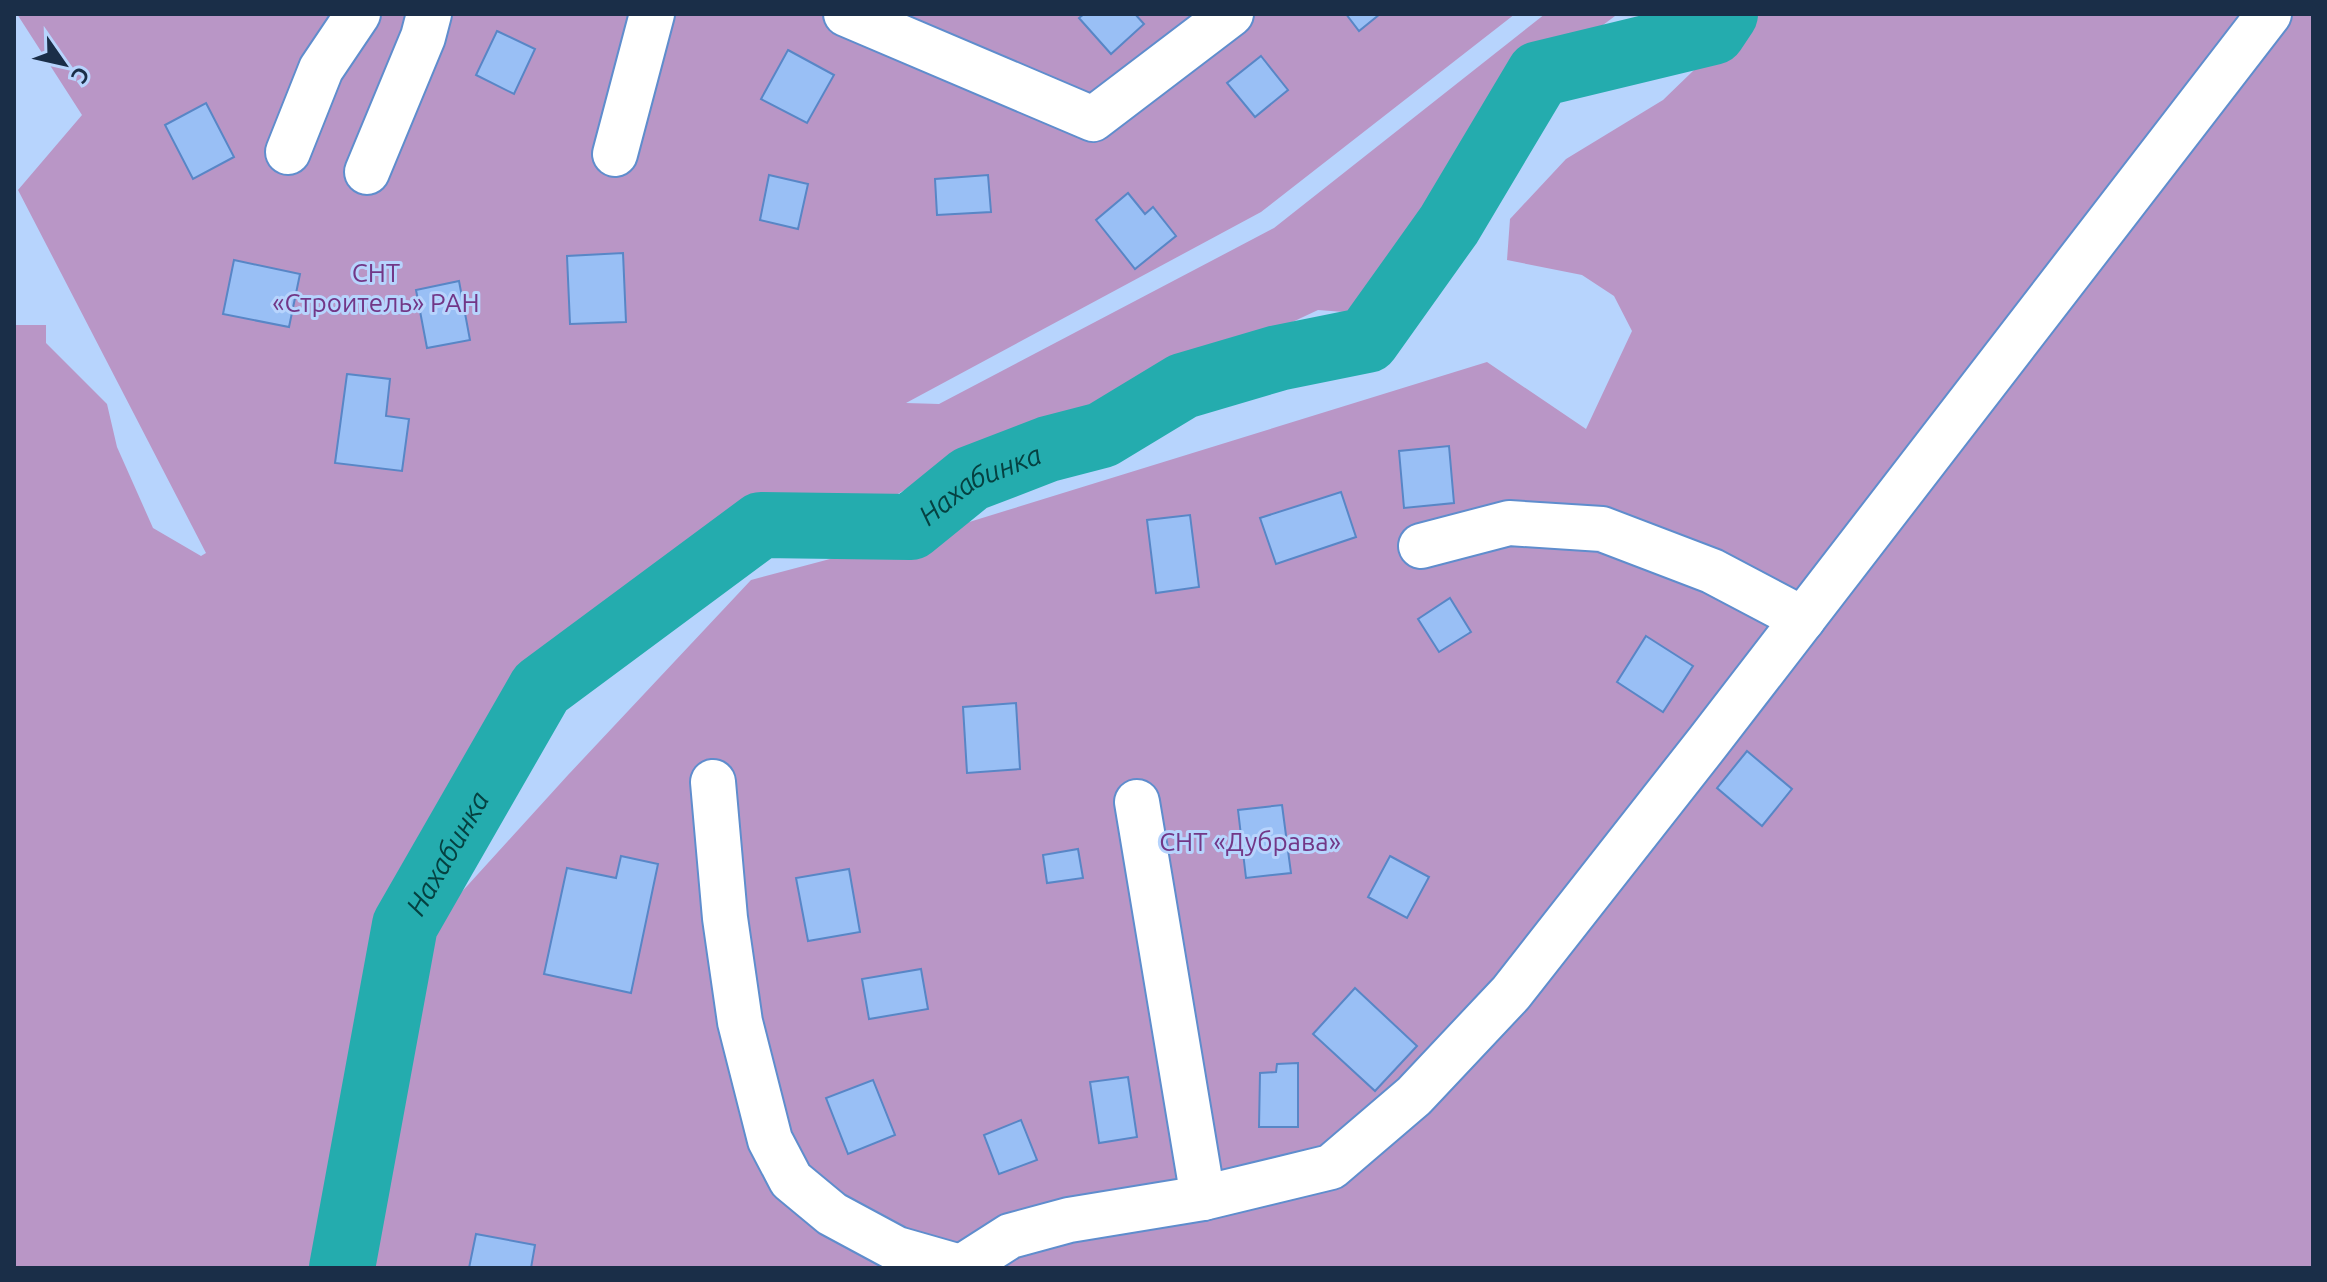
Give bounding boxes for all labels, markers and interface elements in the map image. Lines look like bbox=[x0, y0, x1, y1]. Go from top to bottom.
north arrow bbox=[24, 24, 104, 104]
text: С bbox=[67, 63, 95, 88]
park label: СНТ «Строитель» РАН bbox=[272, 258, 480, 317]
water label: Нахабинка bbox=[912, 438, 1045, 530]
water label: Нахабинка bbox=[399, 786, 494, 920]
park label: СНТ «Дубрава» bbox=[1159, 827, 1341, 856]

